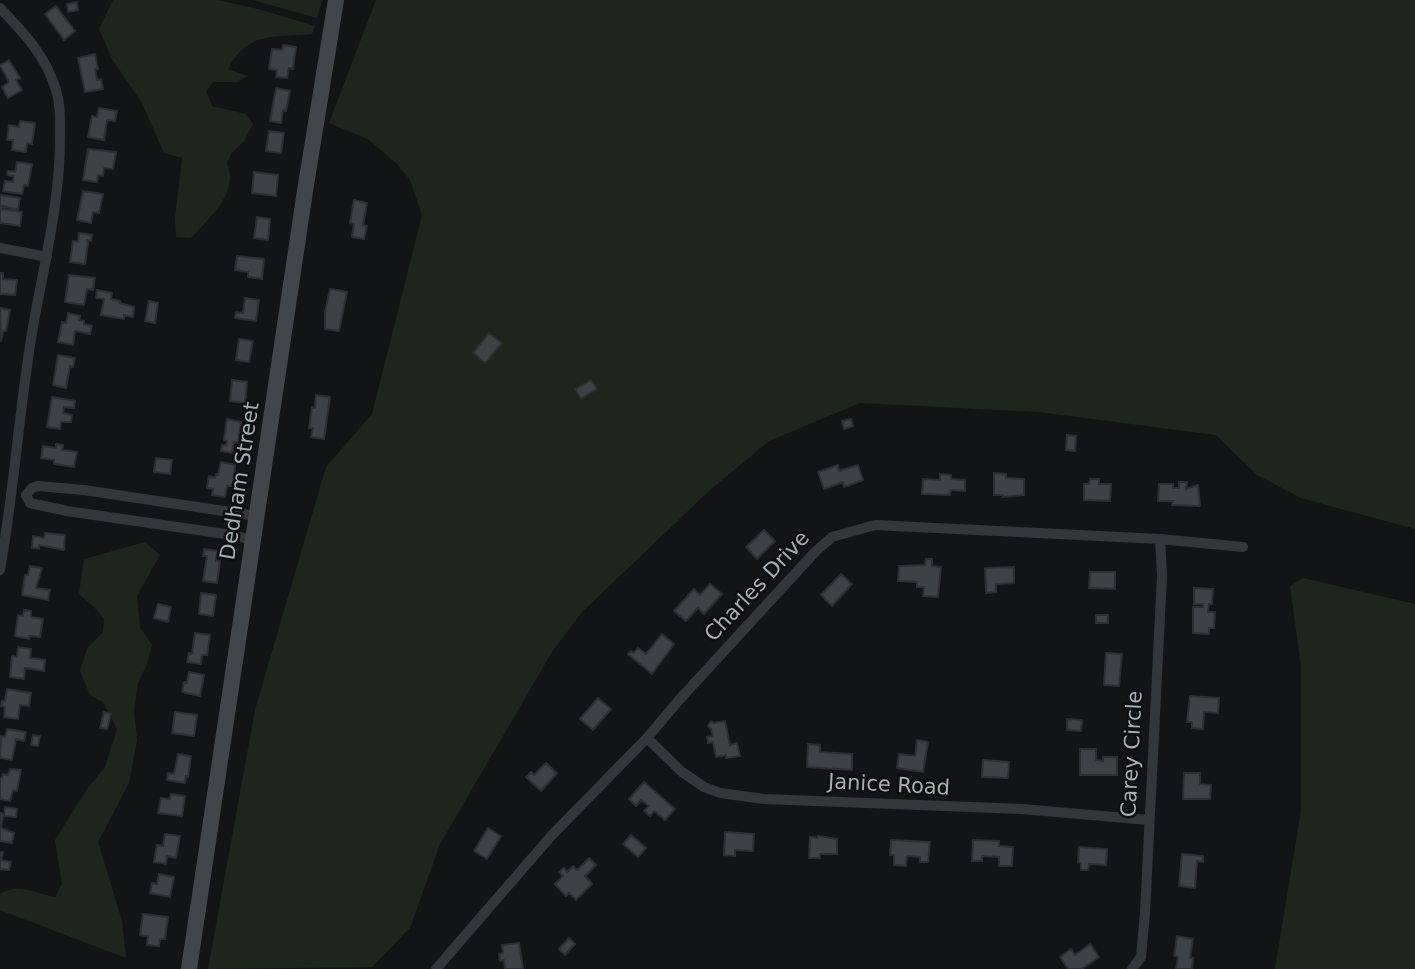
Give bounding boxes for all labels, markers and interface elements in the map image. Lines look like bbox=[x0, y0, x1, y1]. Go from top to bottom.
street label: Dedham Street bbox=[216, 400, 266, 562]
street label: Charles Drive bbox=[700, 527, 816, 647]
street label: Carey Circle bbox=[1117, 690, 1149, 818]
street label: Janice Road bbox=[827, 770, 951, 802]

